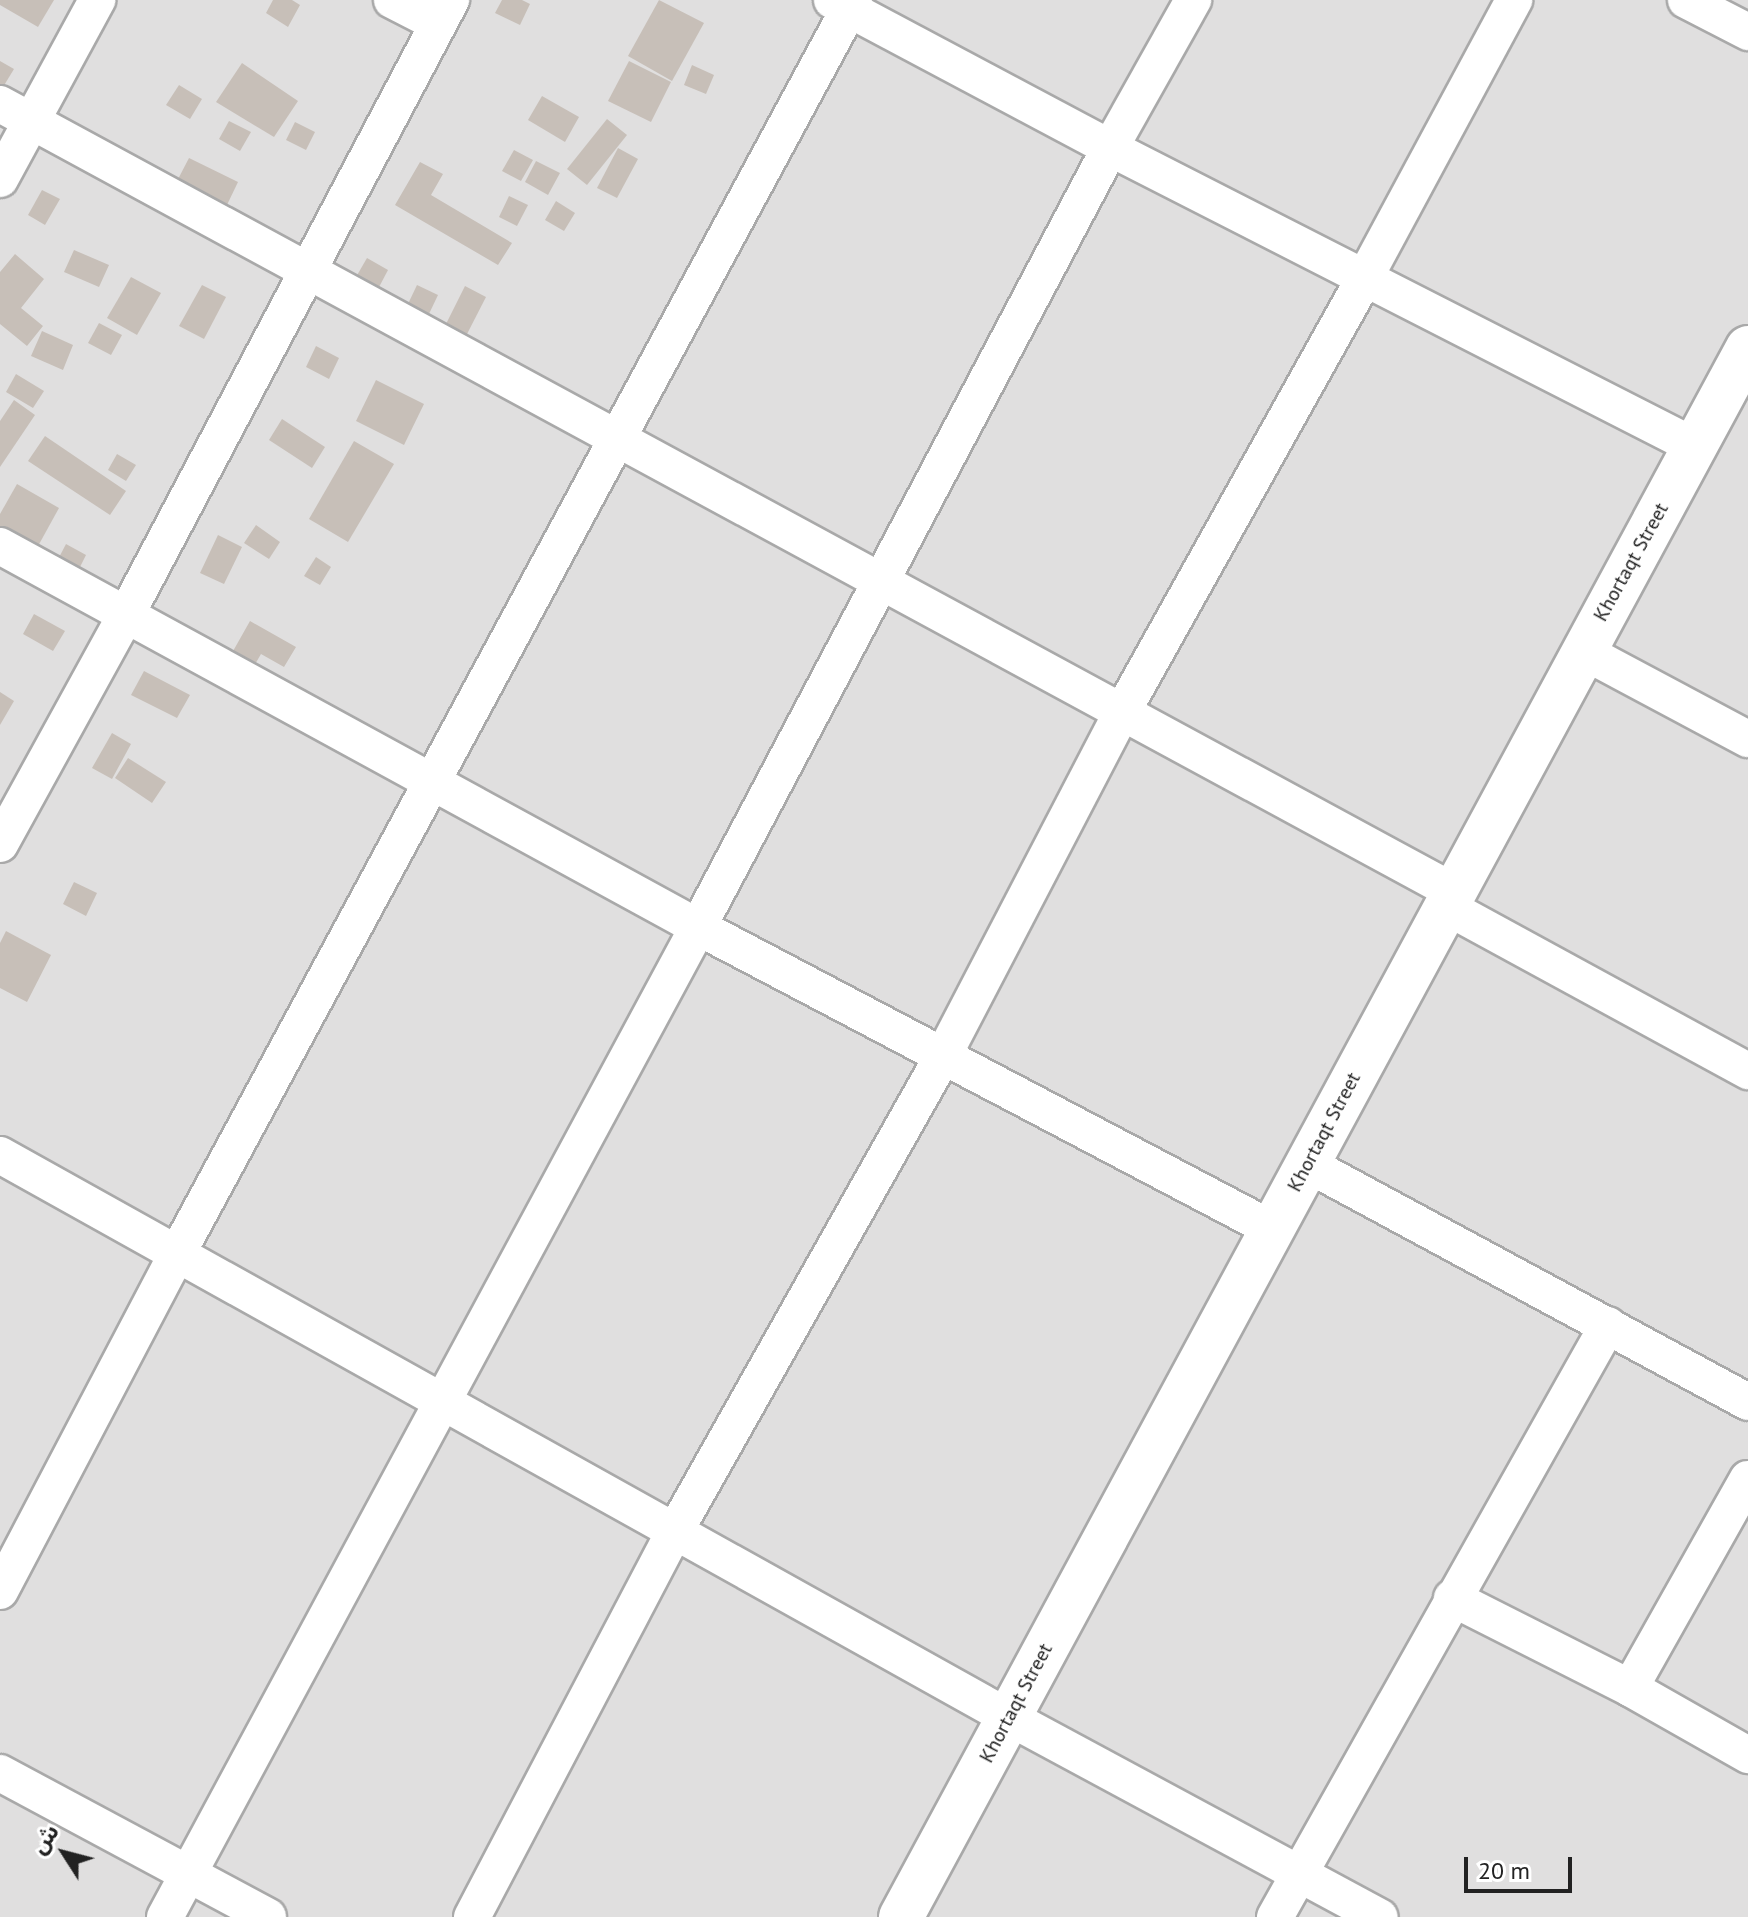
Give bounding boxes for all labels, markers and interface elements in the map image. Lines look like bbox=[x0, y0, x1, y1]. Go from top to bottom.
street label: Khortaqt Street bbox=[1589, 499, 1673, 625]
street label: Khortaqt Street bbox=[1282, 1068, 1366, 1196]
street label: Khortaqt Street bbox=[974, 1639, 1058, 1767]
north arrow bbox=[24, 1813, 104, 1893]
text: ش bbox=[24, 1818, 65, 1859]
scale bar bbox=[1468, 1841, 1576, 1891]
text: 20 m bbox=[1478, 1855, 1530, 1886]

